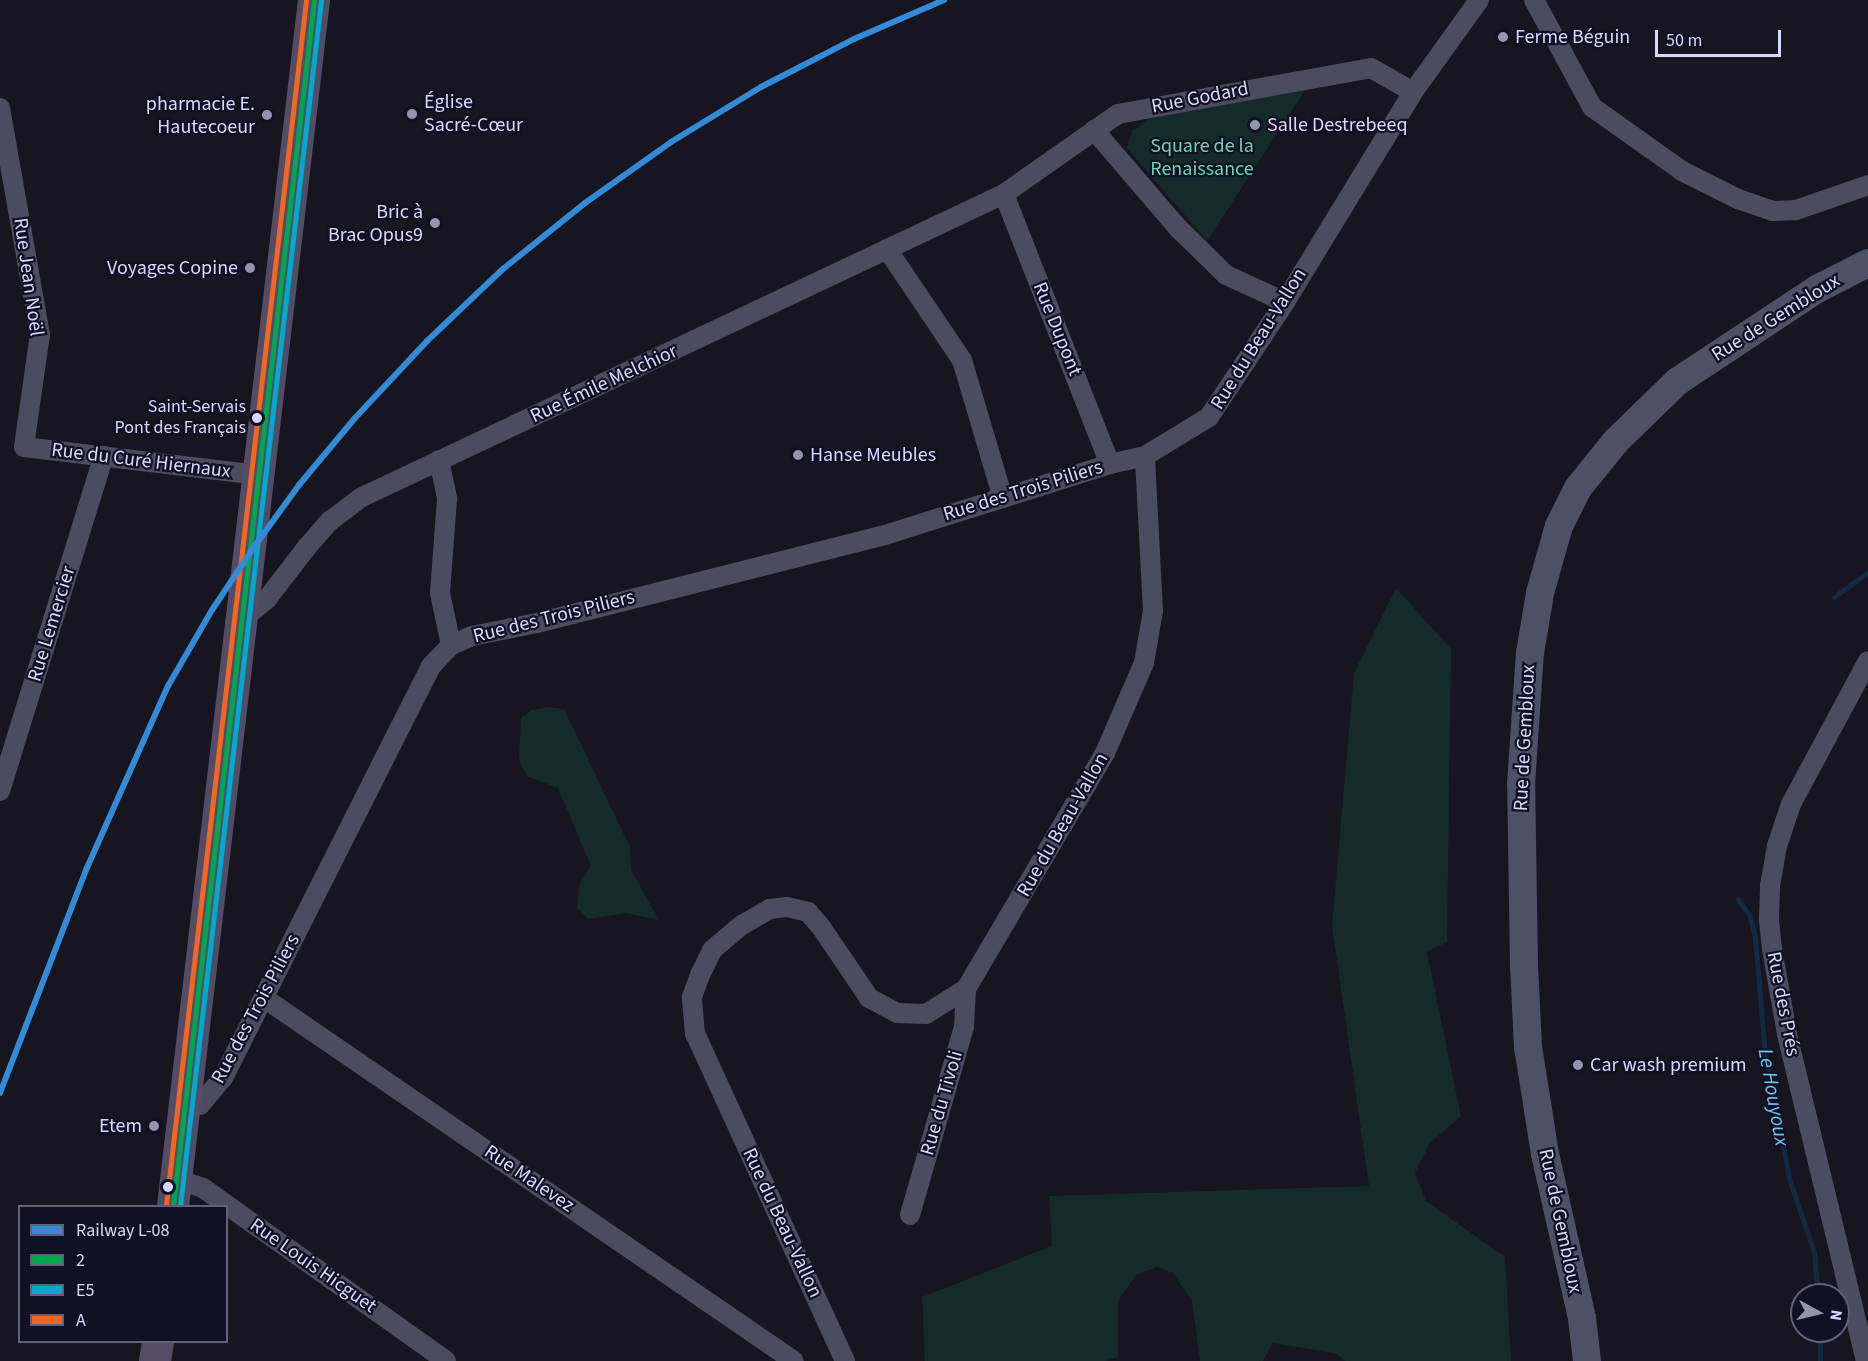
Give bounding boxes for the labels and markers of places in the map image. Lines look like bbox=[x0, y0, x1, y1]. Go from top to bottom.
place label: Ferme Béguin bbox=[1515, 25, 1630, 49]
marker: Ferme Béguin bbox=[1496, 30, 1510, 44]
place label: Église Sacré-Cœur bbox=[424, 90, 523, 137]
place label: pharmacie E. Hautecoeur bbox=[146, 92, 255, 139]
marker: Église Sacré-Cœur bbox=[405, 107, 419, 121]
marker: pharmacie E. Hautecoeur bbox=[260, 108, 274, 122]
place label: Salle Destrebeeq bbox=[1267, 113, 1407, 137]
marker: Salle Destrebeeq bbox=[1248, 118, 1262, 132]
place label: Bric à Brac Opus9 bbox=[328, 200, 423, 247]
marker: Bric à Brac Opus9 bbox=[428, 216, 442, 230]
place label: Voyages Copine bbox=[107, 256, 238, 280]
marker: Voyages Copine bbox=[243, 261, 257, 275]
place label: Saint-Servais Pont des Français bbox=[115, 397, 246, 440]
marker: Saint-Servais Pont des Français bbox=[251, 412, 263, 424]
place label: Hanse Meubles bbox=[810, 443, 936, 467]
marker: Hanse Meubles bbox=[791, 448, 805, 462]
place label: Car wash premium bbox=[1590, 1053, 1747, 1077]
marker: Car wash premium bbox=[1571, 1058, 1585, 1072]
place label: Etem bbox=[99, 1114, 142, 1138]
marker: Etem bbox=[147, 1119, 161, 1133]
unlabelled marker bbox=[162, 1181, 174, 1193]

